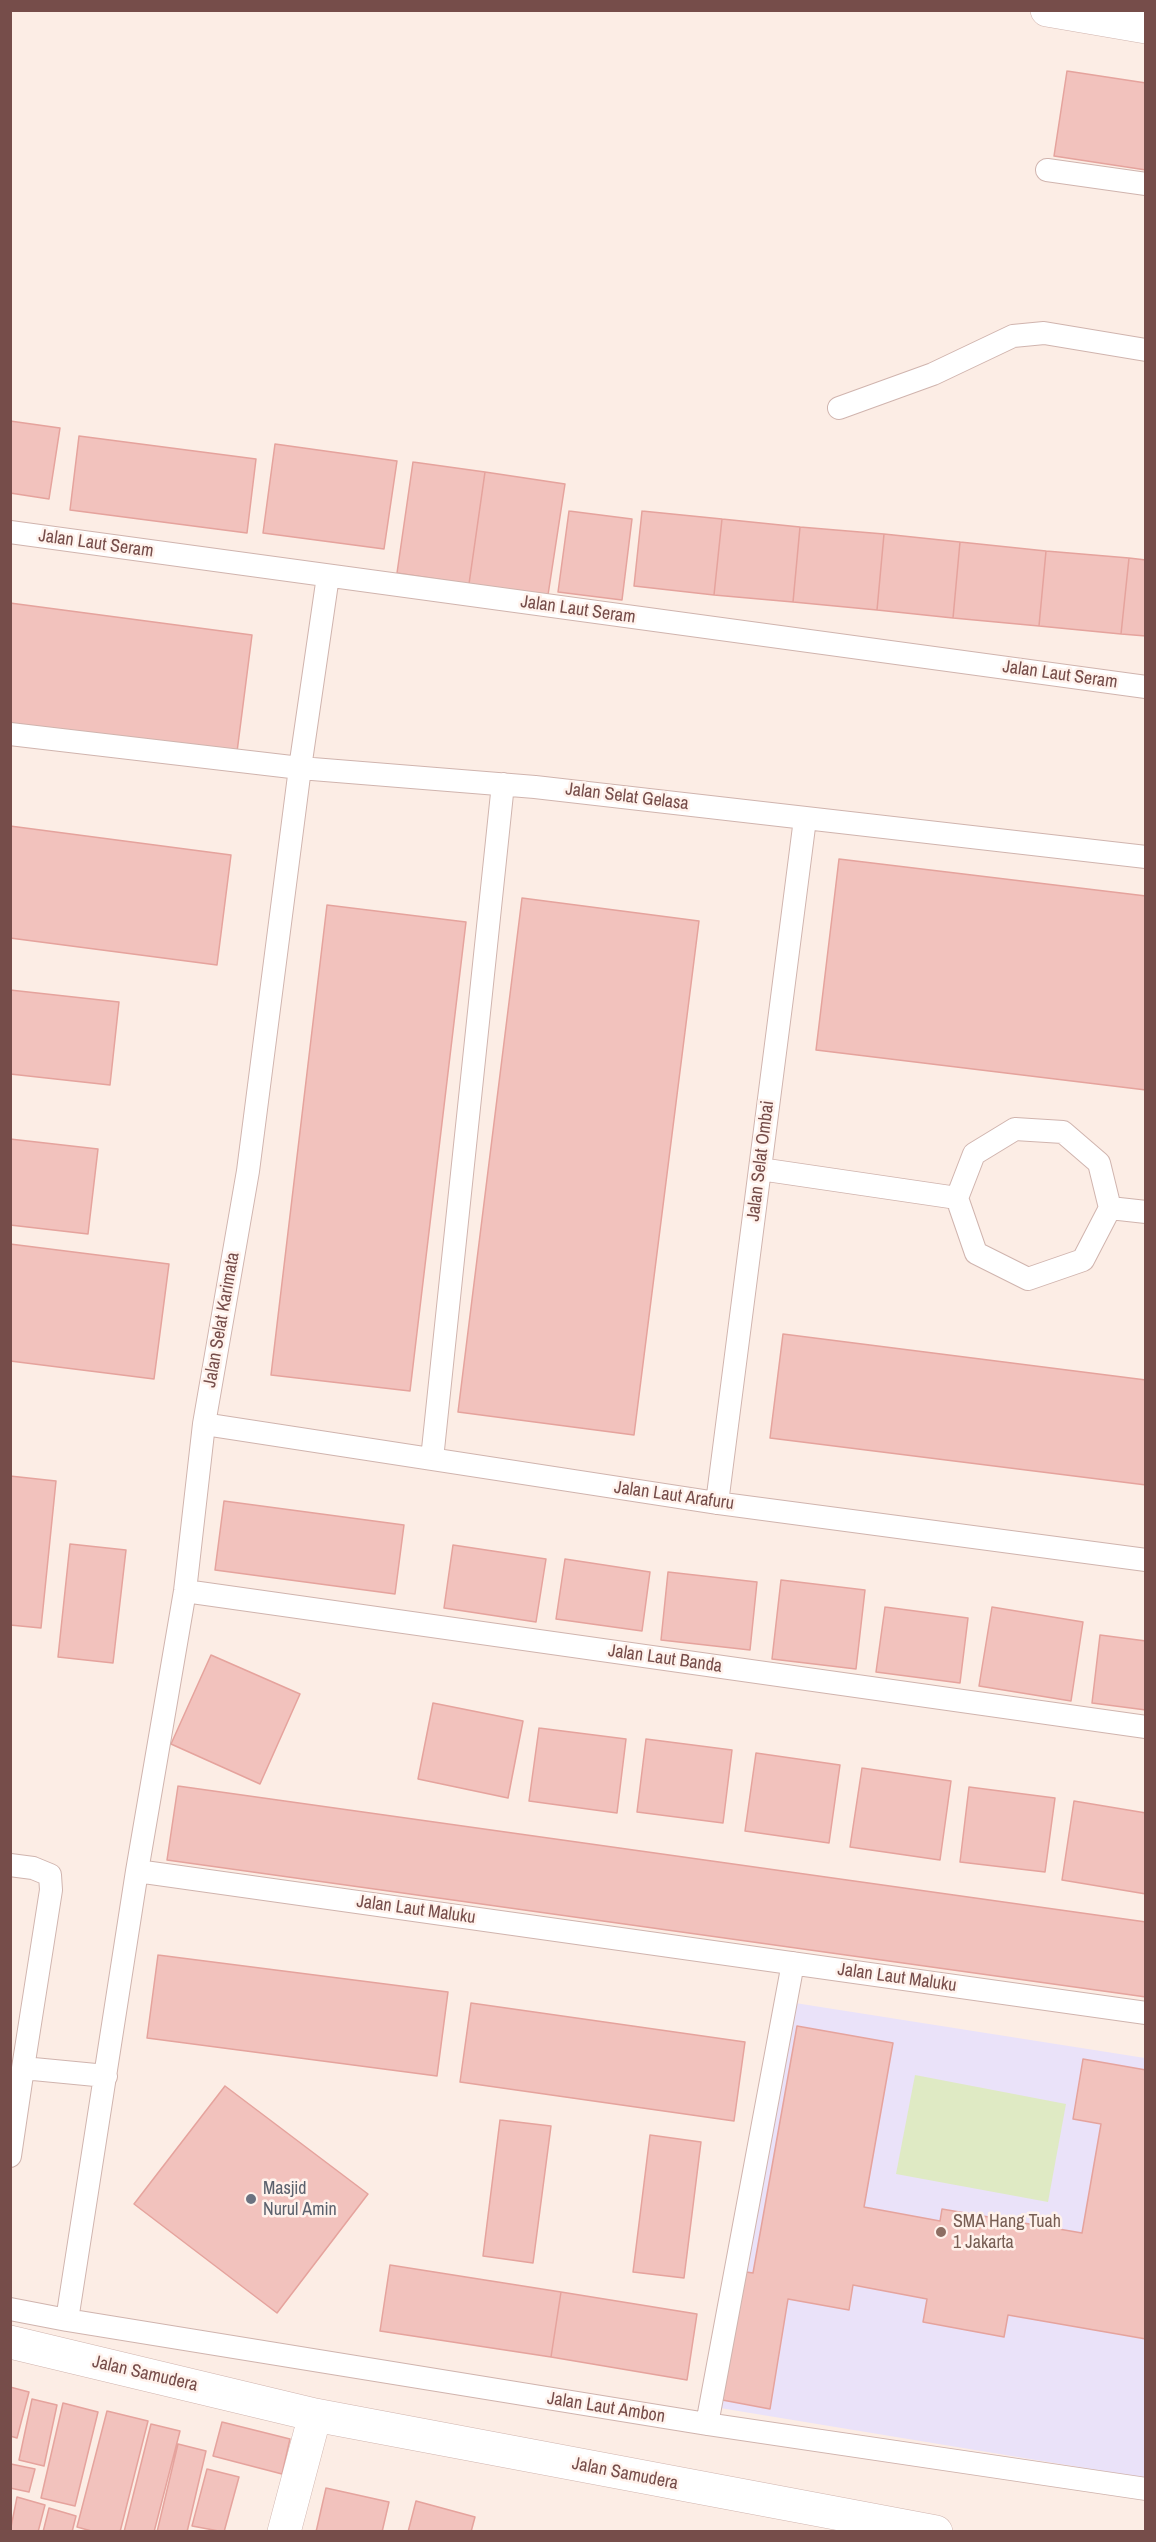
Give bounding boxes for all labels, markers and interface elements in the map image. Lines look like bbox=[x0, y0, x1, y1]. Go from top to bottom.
street label: Jalan Laut Seram bbox=[37, 525, 155, 563]
street label: Jalan Laut Seram bbox=[519, 591, 637, 629]
street label: Jalan Laut Seram bbox=[1001, 656, 1119, 694]
street label: Jalan Selat Gelasa bbox=[564, 779, 690, 815]
street label: Jalan Selat Ombai bbox=[743, 1099, 779, 1223]
street label: Jalan Selat Karimata bbox=[199, 1251, 245, 1389]
street label: Jalan Laut Arafuru bbox=[613, 1477, 735, 1515]
street label: Jalan Laut Banda bbox=[607, 1640, 723, 1678]
street label: Jalan Laut Maluku bbox=[355, 1891, 477, 1929]
street label: Jalan Laut Maluku bbox=[836, 1959, 958, 1997]
place label: Masjid Nurul Amin bbox=[263, 2178, 337, 2220]
marker: Masjid Nurul Amin bbox=[244, 2192, 258, 2206]
place label: SMA Hang Tuah 1 Jakarta bbox=[953, 2211, 1061, 2254]
marker: SMA Hang Tuah 1 Jakarta bbox=[934, 2225, 948, 2239]
street label: Jalan Samudera bbox=[90, 2351, 200, 2397]
street label: Jalan Laut Ambon bbox=[546, 2388, 666, 2428]
street label: Jalan Samudera bbox=[570, 2453, 680, 2495]

